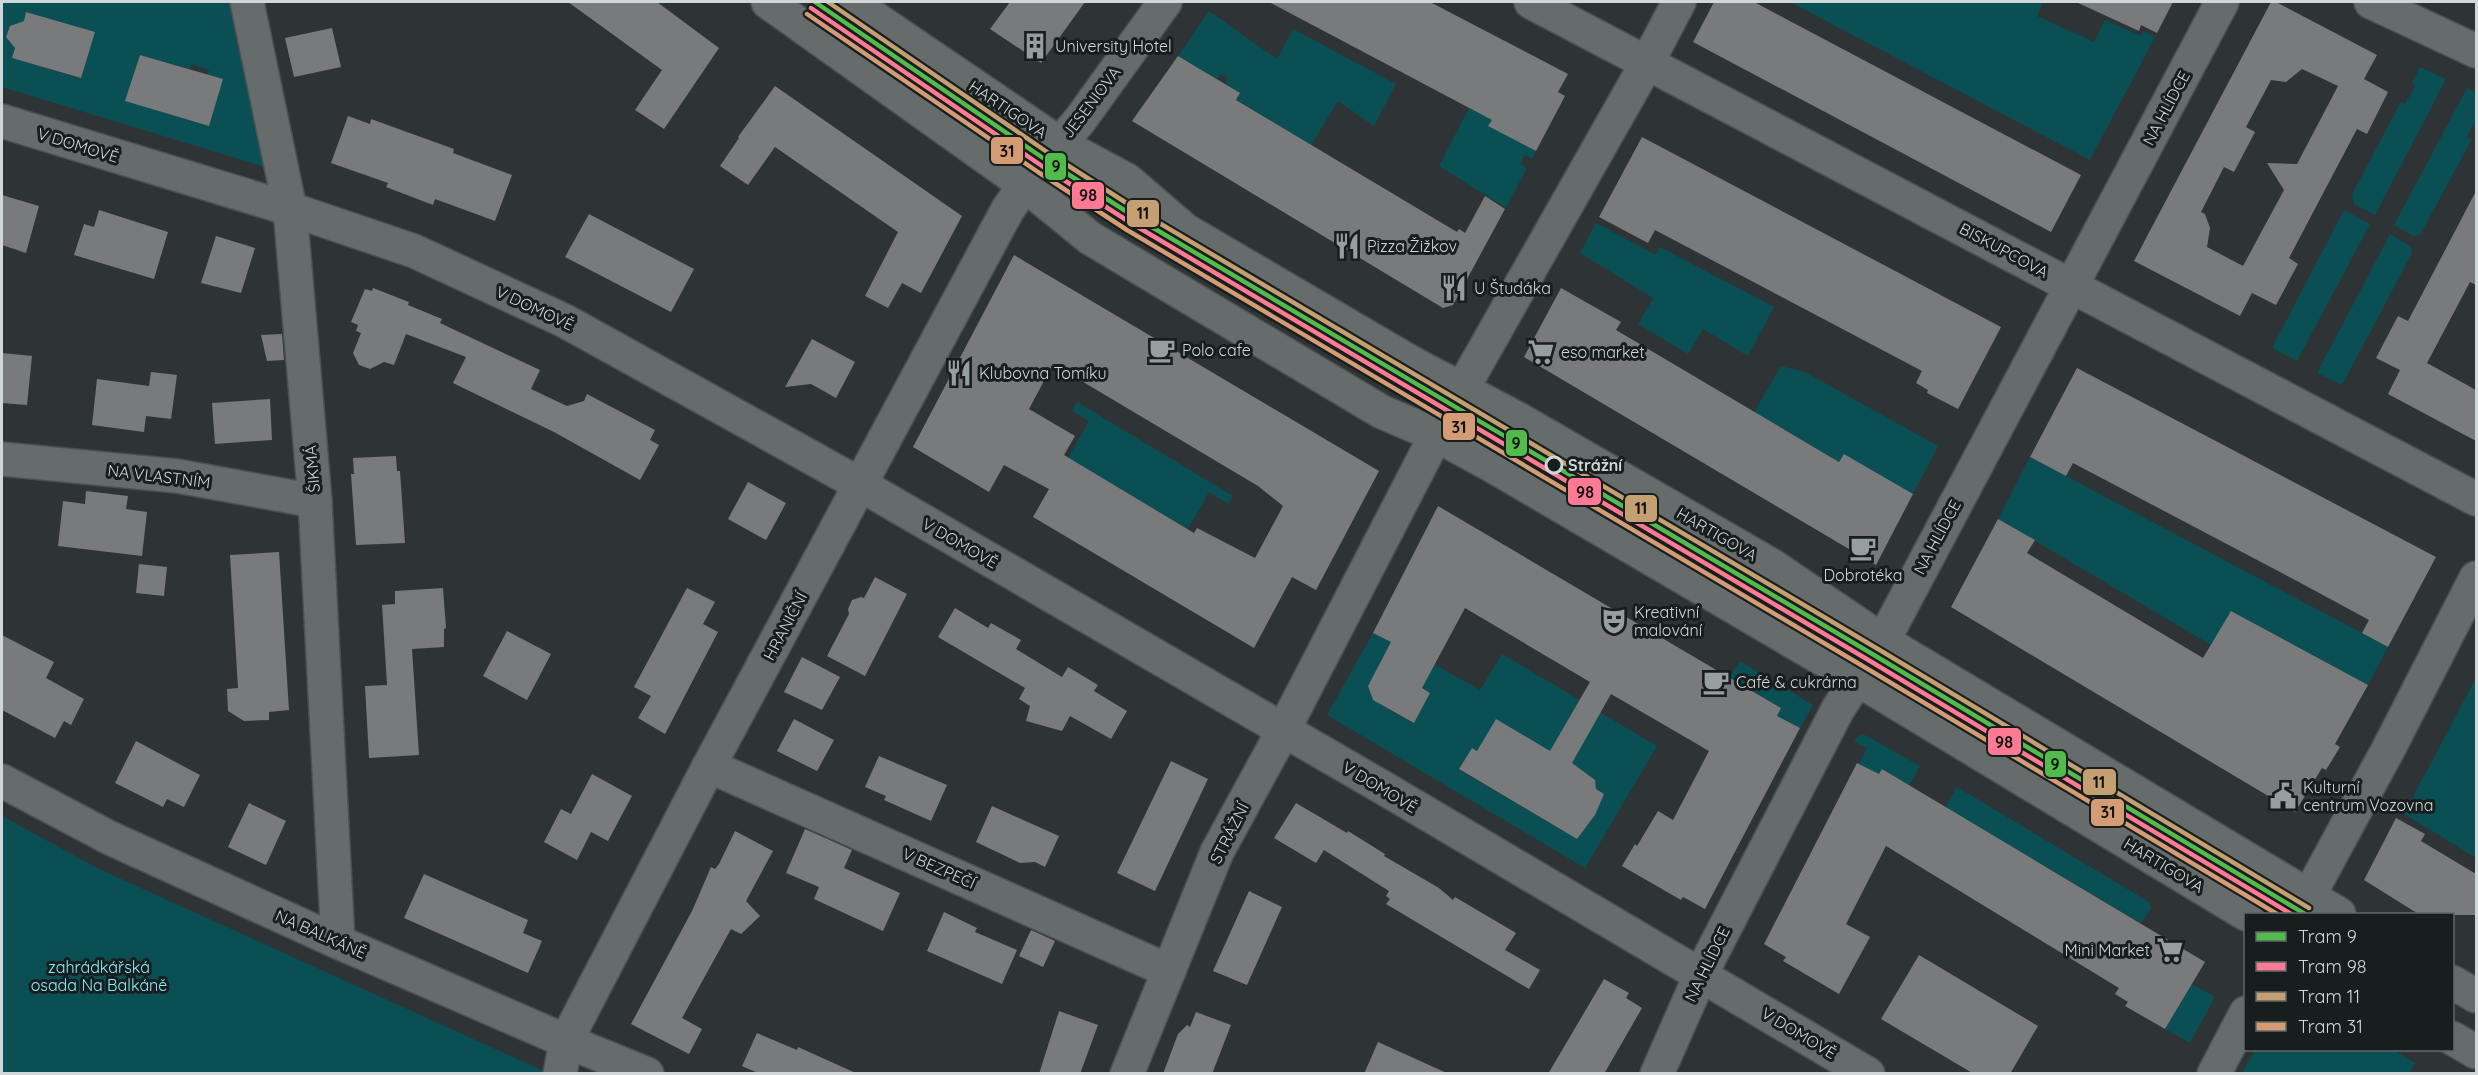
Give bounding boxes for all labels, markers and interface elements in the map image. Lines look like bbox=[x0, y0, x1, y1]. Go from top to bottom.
building icon: University Hotel bbox=[1020, 31, 1050, 61]
place label: University Hotel bbox=[1055, 36, 1172, 56]
street label: JESENIOVA bbox=[1058, 62, 1124, 142]
street label: NA HLÍDCE bbox=[2138, 67, 2194, 149]
street label: HARTIGOVA bbox=[965, 76, 1051, 142]
street label: V DOMOVĚ bbox=[35, 123, 121, 167]
line badge: 31 bbox=[990, 136, 1024, 165]
text: 31 bbox=[1000, 141, 1014, 161]
line badge: 9 bbox=[1044, 152, 1067, 181]
text: 9 bbox=[1051, 156, 1061, 176]
line badge: 98 bbox=[1071, 181, 1105, 210]
text: 98 bbox=[1079, 185, 1097, 205]
line badge: 11 bbox=[1126, 199, 1160, 228]
text: 11 bbox=[1137, 203, 1149, 223]
street label: BISKUPCOVA bbox=[1956, 218, 2052, 282]
restaurant icon: Pizza Žižkov bbox=[1332, 231, 1362, 261]
place label: Pizza Žižkov bbox=[1367, 236, 1457, 256]
restaurant icon: U Študáka bbox=[1439, 273, 1469, 303]
place label: U Študáka bbox=[1474, 278, 1551, 298]
street label: V DOMOVĚ bbox=[493, 281, 577, 335]
cafe icon: Polo cafe bbox=[1147, 335, 1177, 365]
supermarket icon: eso market bbox=[1526, 337, 1556, 367]
place label: Polo cafe bbox=[1182, 340, 1251, 360]
place label: eso market bbox=[1561, 342, 1645, 362]
restaurant icon: Klubovna Tomíku bbox=[944, 358, 974, 388]
place label: Klubovna Tomíku bbox=[979, 363, 1107, 383]
line badge: 31 bbox=[1442, 412, 1476, 441]
text: 31 bbox=[1452, 417, 1466, 437]
line badge: 9 bbox=[1505, 429, 1528, 457]
text: 9 bbox=[1511, 433, 1521, 453]
street label: ŠIKMÁ bbox=[300, 445, 324, 493]
place label: Strážní bbox=[1568, 455, 1623, 475]
marker: Strážní bbox=[1545, 456, 1563, 474]
street label: NA VLASTNÍM bbox=[106, 460, 212, 492]
line badge: 98 bbox=[1567, 477, 1602, 506]
text: 98 bbox=[1576, 482, 1594, 502]
line badge: 11 bbox=[1624, 494, 1658, 523]
street label: NA HLÍDCE bbox=[1909, 496, 1965, 578]
text: 11 bbox=[1635, 498, 1647, 518]
street label: HARTIGOVA bbox=[1673, 503, 1761, 565]
street label: V DOMOVĚ bbox=[919, 513, 1001, 573]
cafe icon: Dobrotéka bbox=[1848, 533, 1878, 563]
place label: Dobrotéka bbox=[1823, 565, 1903, 585]
street label: HRANIČNÍ bbox=[759, 588, 812, 664]
place label: Kreativní malování bbox=[1634, 602, 1703, 640]
theatre icon: Kreativní malování bbox=[1599, 606, 1629, 636]
cafe icon: Café & cukrárna bbox=[1701, 667, 1731, 697]
place label: Café & cukrárna bbox=[1736, 672, 1857, 692]
line badge: 98 bbox=[1987, 727, 2022, 756]
text: 98 bbox=[1995, 732, 2013, 752]
line badge: 9 bbox=[2044, 750, 2067, 778]
text: 9 bbox=[2050, 754, 2060, 774]
street label: V DOMOVĚ bbox=[1339, 757, 1421, 817]
line badge: 11 bbox=[2082, 768, 2117, 796]
text: 11 bbox=[2093, 772, 2105, 792]
place label: Kulturní centrum Vozovna bbox=[2303, 777, 2434, 815]
public building icon: Kulturní centrum Vozovna bbox=[2268, 781, 2298, 811]
street label: STRÁŽNÍ bbox=[1205, 798, 1253, 867]
line badge: 31 bbox=[2090, 798, 2125, 827]
text: 31 bbox=[2101, 802, 2115, 822]
street label: HARTIGOVA bbox=[2120, 833, 2208, 897]
street label: V BEZPEČÍ bbox=[899, 843, 980, 893]
street label: NA BALKÁNĚ bbox=[272, 905, 370, 963]
legend bbox=[2244, 913, 2454, 1051]
street label: NA HLÍDCE bbox=[1680, 923, 1734, 1005]
text: Tram 9 bbox=[2298, 925, 2357, 948]
supermarket icon: Mini Market bbox=[2155, 935, 2185, 965]
place label: Mini Market bbox=[2065, 940, 2150, 960]
text: Tram 98 bbox=[2298, 955, 2367, 978]
park label: zahrádkářská osada Na Balkáně bbox=[31, 957, 167, 995]
text: Tram 11 bbox=[2298, 985, 2360, 1008]
street label: V DOMOVĚ bbox=[1758, 1003, 1840, 1063]
text: Tram 31 bbox=[2298, 1015, 2363, 1038]

